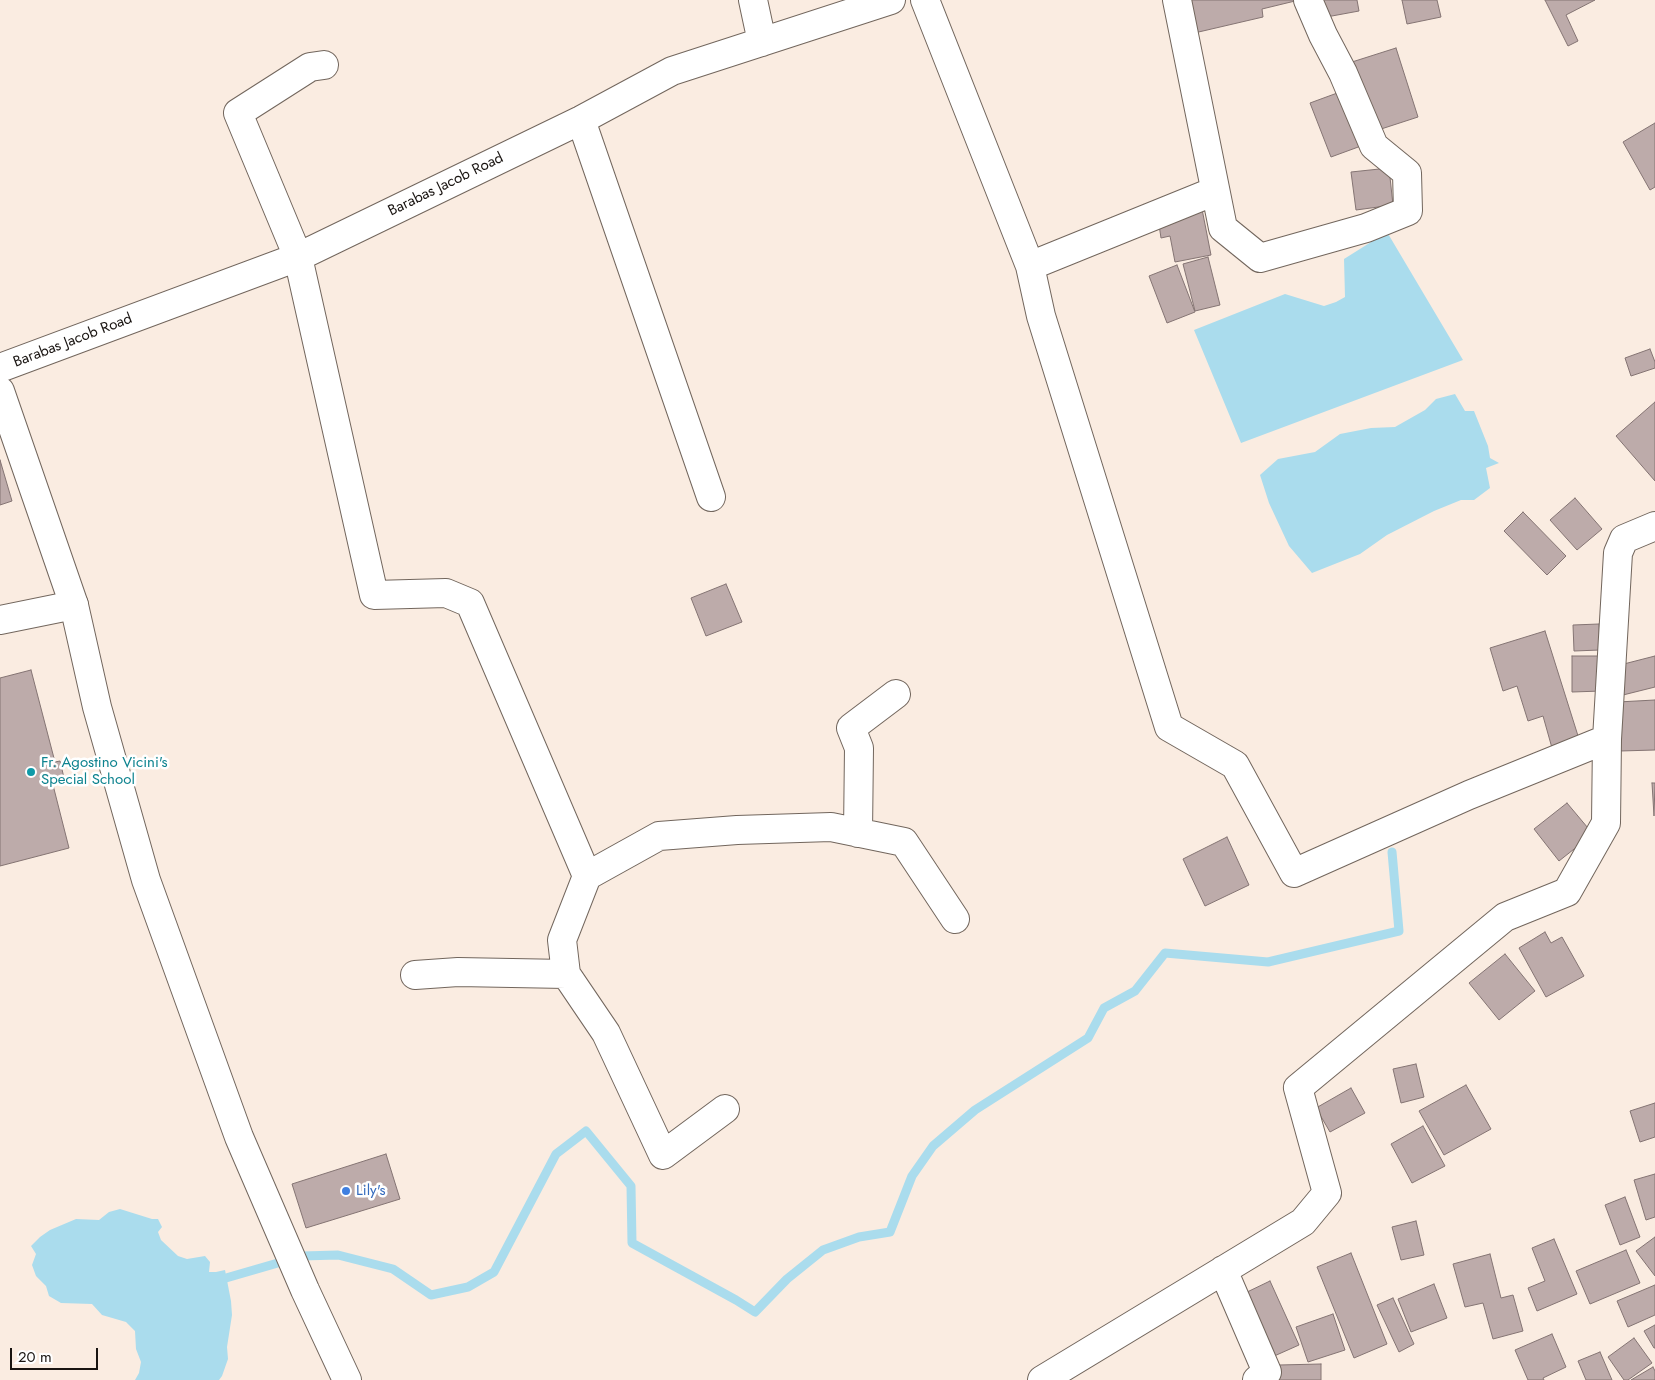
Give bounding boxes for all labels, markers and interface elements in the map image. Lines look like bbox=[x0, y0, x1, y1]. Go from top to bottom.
street label: Barabas Jacob Road bbox=[386, 149, 506, 221]
street label: Barabas Jacob Road bbox=[11, 310, 135, 372]
place label: Fr. Agostino Vicini's Special School bbox=[41, 754, 168, 789]
marker: Fr. Agostino Vicini's Special School bbox=[25, 766, 37, 778]
place label: Lily's bbox=[356, 1182, 386, 1200]
marker: Lily's bbox=[340, 1185, 352, 1197]
scale bar bbox=[12, 1338, 100, 1370]
text: 20 m bbox=[18, 1346, 52, 1368]

